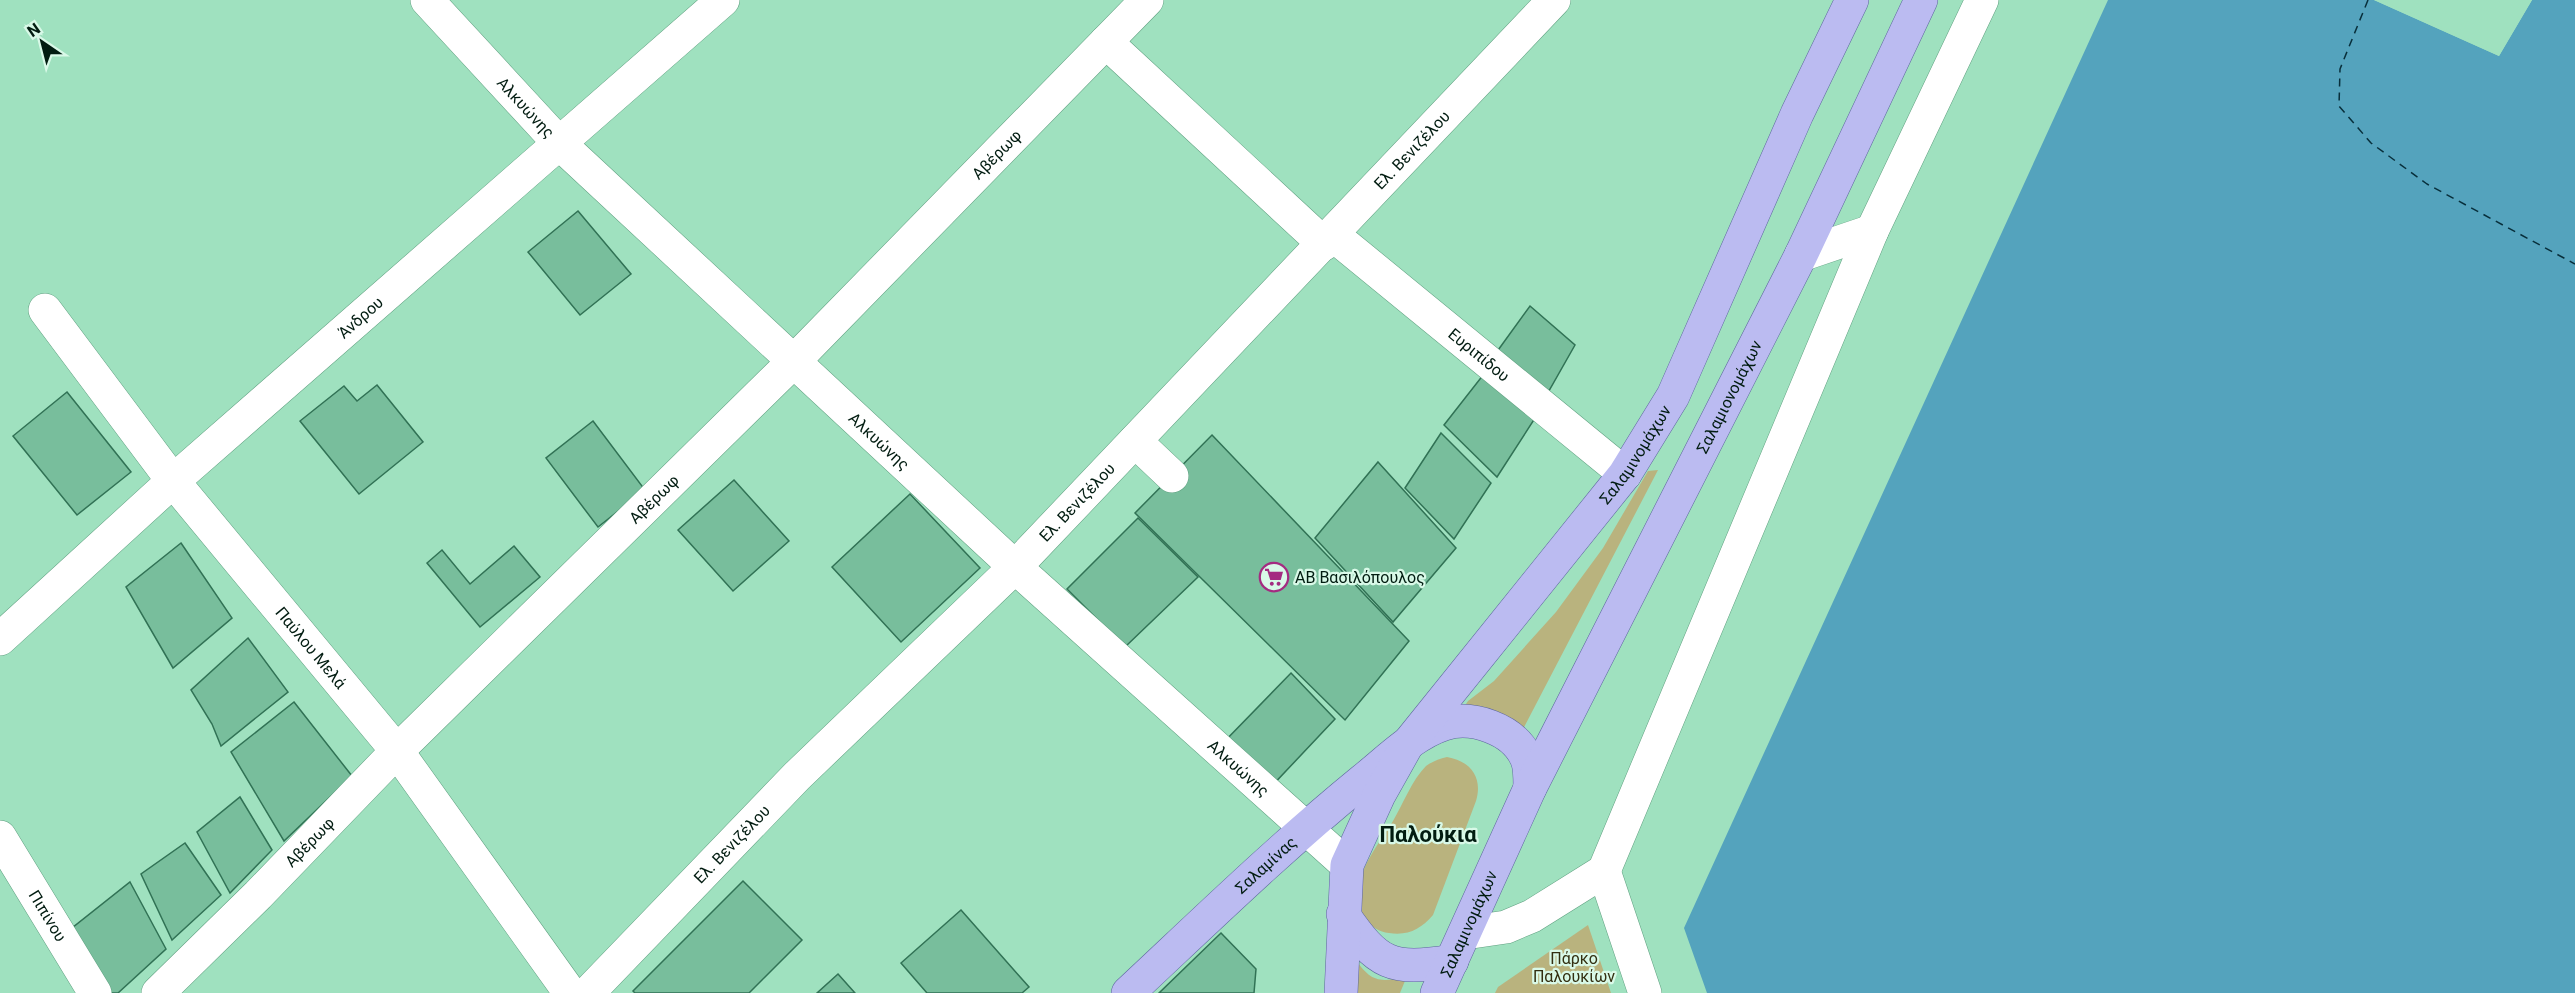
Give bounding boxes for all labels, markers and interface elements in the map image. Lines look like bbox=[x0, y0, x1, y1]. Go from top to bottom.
north arrow bbox=[12, 12, 72, 72]
text: N bbox=[24, 19, 44, 41]
street label: Αλκυώνης bbox=[493, 73, 558, 142]
street label: Ελ. Βενιζέλου bbox=[1370, 107, 1454, 193]
street label: Αβέρωφ bbox=[968, 126, 1025, 183]
street label: Άνδρου bbox=[334, 293, 387, 342]
street label: Ευριπίδου bbox=[1444, 324, 1513, 386]
street label: Σαλαμιονομάχων bbox=[1693, 337, 1766, 457]
street label: Σαλαμινομάχων bbox=[1596, 402, 1675, 508]
street label: Αλκυώνης bbox=[845, 408, 913, 474]
street label: Ελ. Βενιζέλου bbox=[1035, 459, 1119, 546]
street label: Αβέρωφ bbox=[625, 471, 683, 528]
supermarket icon: ΑΒ Βασιλόπουλος bbox=[1258, 561, 1290, 593]
place label: ΑΒ Βασιλόπουλος bbox=[1295, 568, 1425, 587]
street label: Παύλου Μελά bbox=[271, 603, 350, 693]
street label: Αλκυώνης bbox=[1204, 736, 1273, 801]
street label: Ελ. Βενιζέλου bbox=[690, 801, 774, 887]
street label: Αβέρωφ bbox=[281, 813, 338, 871]
district label: Παλούκια bbox=[1379, 822, 1477, 847]
street label: Σαλαμίνας bbox=[1231, 833, 1300, 898]
street label: Σαλαμινομάχων bbox=[1436, 868, 1501, 980]
street label: Πιπίνου bbox=[25, 887, 70, 945]
park label: Πάρκο Παλουκίων bbox=[1533, 949, 1615, 986]

